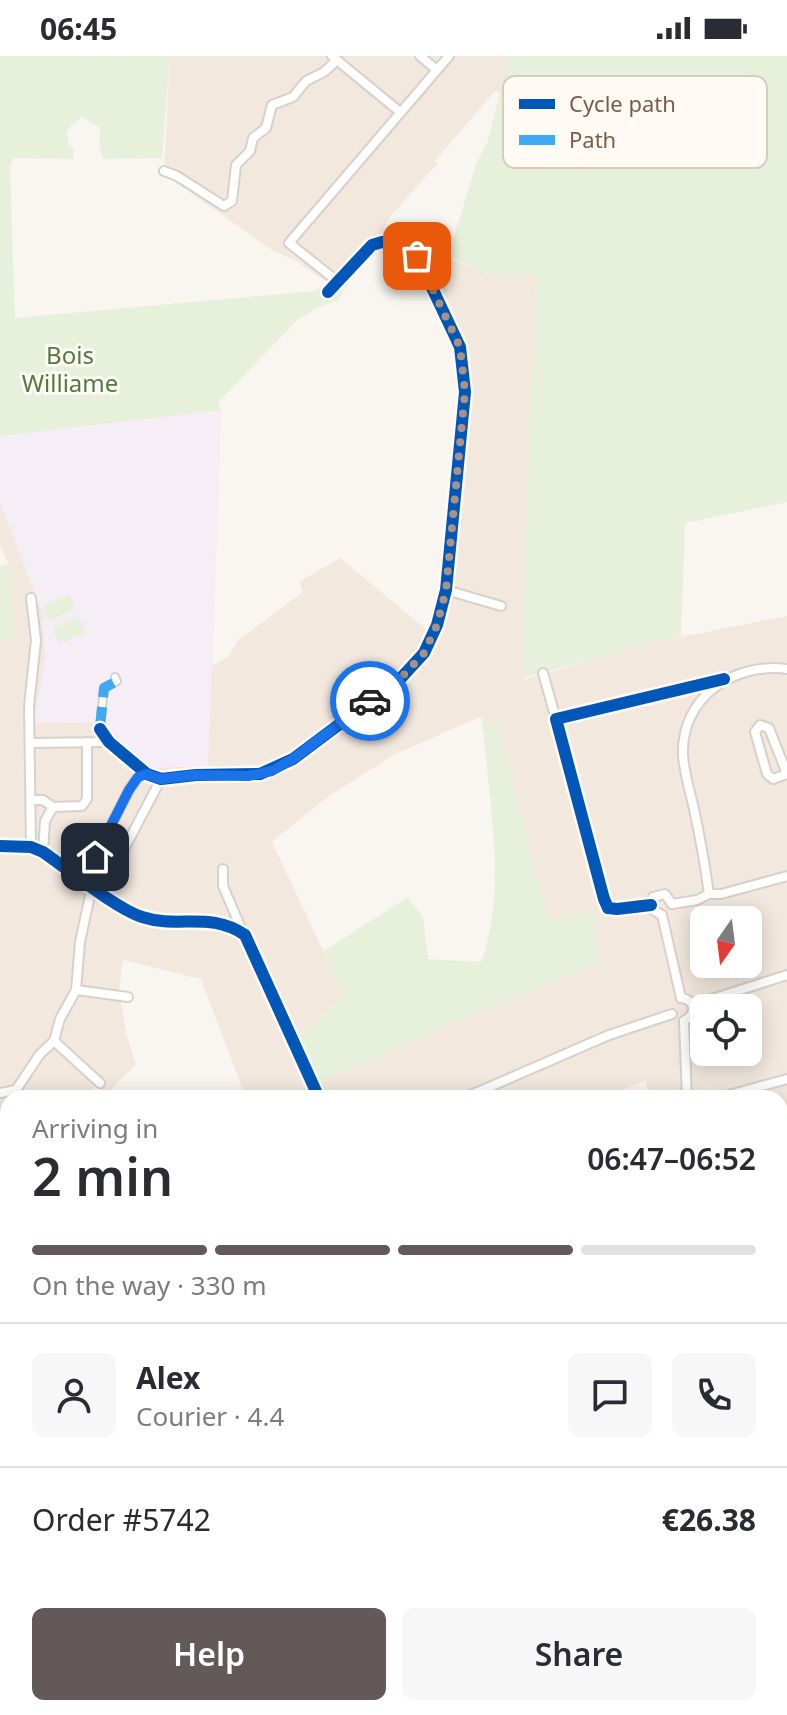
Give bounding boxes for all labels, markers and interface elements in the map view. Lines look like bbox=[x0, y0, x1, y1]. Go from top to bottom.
text: 06:45 bbox=[40, 8, 117, 49]
legend bbox=[503, 76, 767, 168]
text: Cycle path bbox=[569, 88, 676, 118]
text: Path bbox=[569, 124, 616, 154]
pin bbox=[383, 222, 451, 290]
icon: bag bbox=[395, 234, 439, 278]
park label: Bois Williame bbox=[22, 338, 118, 399]
courier bbox=[330, 661, 410, 741]
icon: car bbox=[348, 679, 392, 723]
pin bbox=[61, 823, 129, 891]
icon: home bbox=[73, 835, 117, 879]
north arrow bbox=[690, 906, 762, 978]
map controls bbox=[690, 906, 762, 1066]
button: locate bbox=[690, 994, 762, 1066]
text: Arriving in bbox=[32, 1110, 158, 1146]
text: 06:47–06:52 bbox=[587, 1138, 756, 1179]
text: 2 min bbox=[32, 1140, 173, 1211]
text: On the way · 330 m bbox=[32, 1267, 266, 1303]
button: person bbox=[32, 1353, 116, 1437]
button: chat bbox=[568, 1353, 652, 1437]
button: phone bbox=[672, 1353, 756, 1437]
text: Alex bbox=[136, 1357, 200, 1398]
text: Courier · 4.4 bbox=[136, 1398, 284, 1434]
text: Order #5742 bbox=[32, 1499, 211, 1540]
text: €26.38 bbox=[662, 1499, 756, 1540]
button: Help bbox=[32, 1608, 386, 1700]
button: Share bbox=[402, 1608, 756, 1700]

